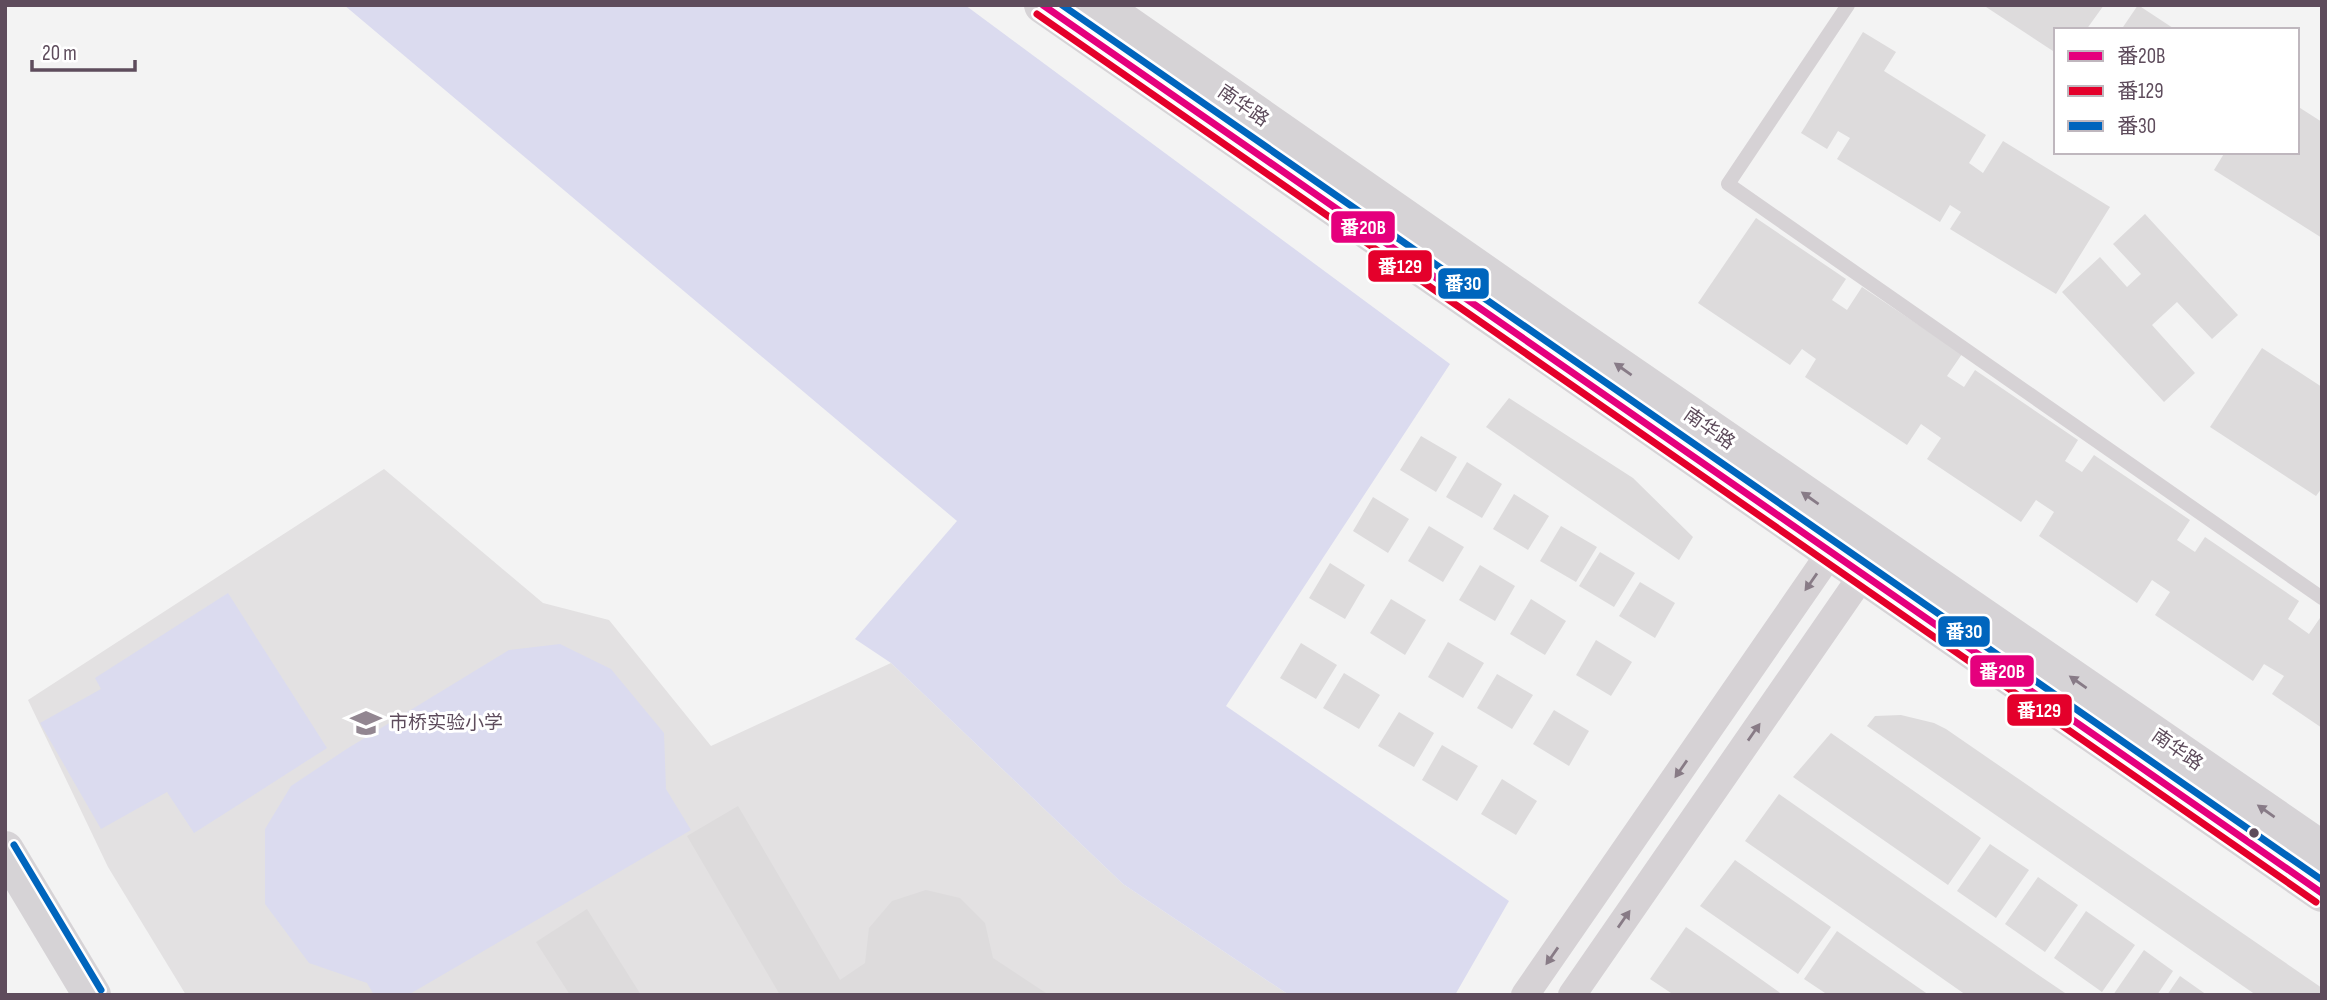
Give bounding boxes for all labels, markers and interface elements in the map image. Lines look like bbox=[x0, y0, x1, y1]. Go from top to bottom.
scale bar bbox=[32, 28, 135, 72]
legend bbox=[2054, 28, 2299, 154]
text: 20 m bbox=[42, 41, 77, 66]
text: 番20B bbox=[2117, 44, 2165, 69]
text: 番129 bbox=[2117, 79, 2164, 104]
street label: 南华路 bbox=[1213, 80, 1273, 132]
text: 番30 bbox=[2117, 114, 2156, 139]
line badge: 番20B bbox=[1330, 210, 1396, 244]
text: 番20B bbox=[1340, 217, 1386, 240]
line badge: 番129 bbox=[1367, 249, 1433, 283]
text: 番129 bbox=[1378, 256, 1422, 279]
line badge: 番30 bbox=[1437, 267, 1490, 300]
text: 番30 bbox=[1445, 273, 1481, 296]
one-way arrow bbox=[1613, 363, 1632, 376]
street label: 南华路 bbox=[1679, 403, 1739, 455]
one-way arrow bbox=[1801, 491, 1819, 505]
one-way arrow bbox=[1804, 573, 1818, 591]
line badge: 番30 bbox=[1937, 615, 1991, 648]
text: 番30 bbox=[1946, 621, 1982, 644]
line badge: 番20B bbox=[1969, 654, 2035, 688]
text: 番20B bbox=[1979, 661, 2025, 684]
one-way arrow bbox=[2069, 675, 2087, 689]
line badge: 番129 bbox=[2006, 693, 2073, 727]
text: 番129 bbox=[2017, 700, 2061, 723]
school or university icon: 市桥实验小学 bbox=[349, 706, 383, 740]
place label: 市桥实验小学 bbox=[389, 712, 503, 735]
one-way arrow bbox=[1747, 722, 1760, 741]
street label: 南华路 bbox=[2147, 724, 2207, 776]
one-way arrow bbox=[1674, 760, 1688, 778]
one-way arrow bbox=[2256, 805, 2275, 818]
unlabelled marker bbox=[2247, 826, 2261, 840]
one-way arrow bbox=[1618, 909, 1631, 928]
one-way arrow bbox=[1545, 947, 1559, 965]

